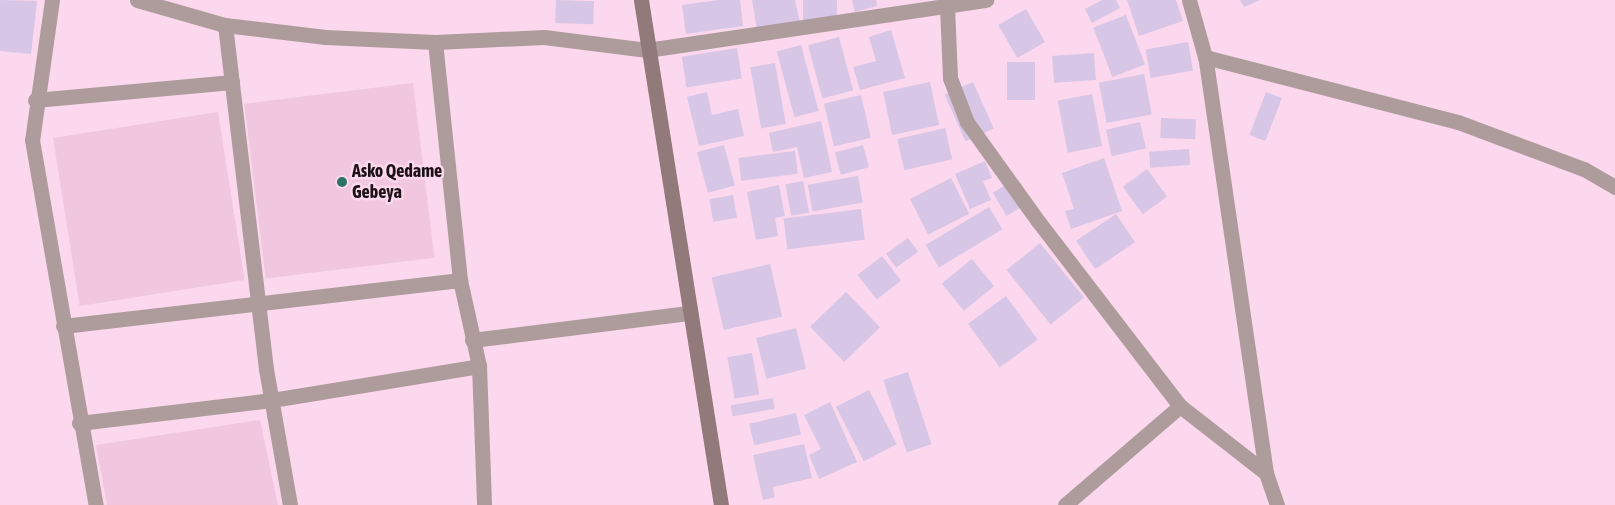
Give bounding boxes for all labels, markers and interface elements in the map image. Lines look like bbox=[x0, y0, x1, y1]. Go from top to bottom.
place label: Asko Qedame Gebeya bbox=[352, 161, 442, 203]
marker: Asko Qedame Gebeya bbox=[336, 176, 348, 188]

